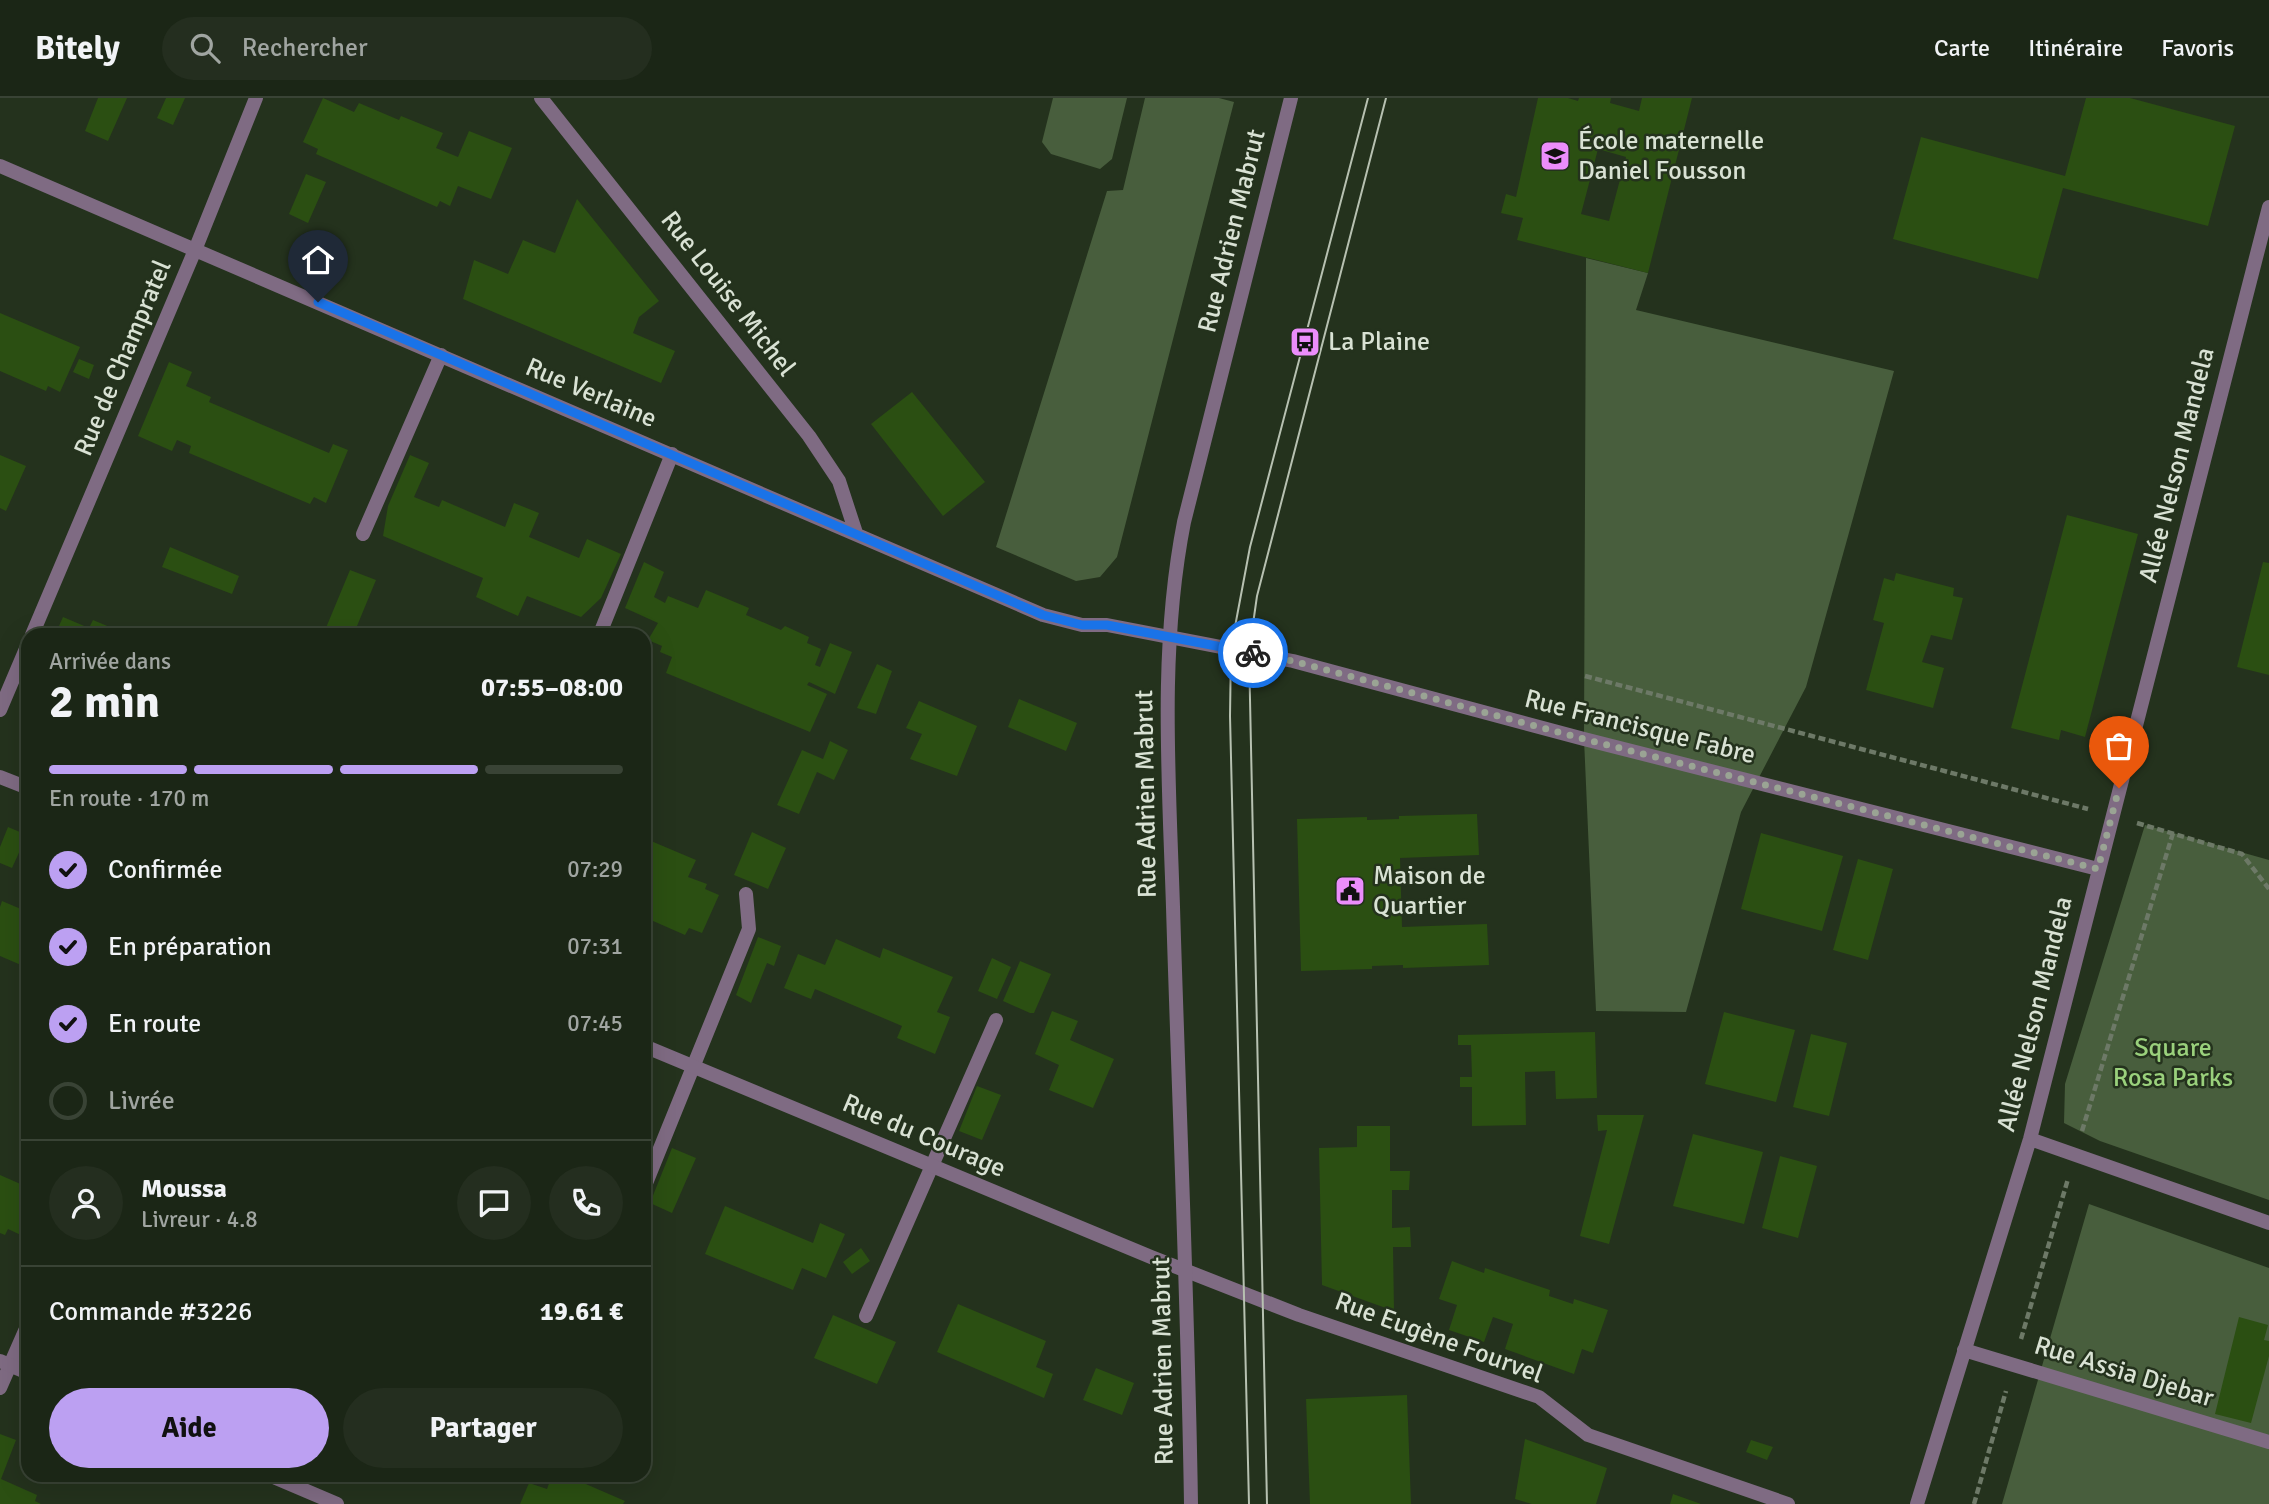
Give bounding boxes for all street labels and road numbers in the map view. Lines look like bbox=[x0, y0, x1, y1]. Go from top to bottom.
street label: Rue Adrien Mabrut bbox=[1191, 126, 1273, 336]
street label: Rue Louise Michel bbox=[654, 205, 802, 383]
street label: Rue de Champratel bbox=[67, 255, 179, 461]
street label: Allée Nelson Mandela bbox=[2132, 344, 2222, 586]
street label: Rue Verlaine bbox=[521, 351, 661, 435]
street label: Rue Francisque Fabre bbox=[1521, 683, 1759, 771]
street label: Rue Adrien Mabrut bbox=[1128, 690, 1164, 898]
street label: Allée Nelson Mandela bbox=[1990, 893, 2080, 1135]
street label: Rue du Courage bbox=[838, 1087, 1010, 1185]
street label: Rue Adrien Mabrut bbox=[1145, 1257, 1181, 1465]
street label: Rue Eugène Fourvel bbox=[1331, 1285, 1547, 1391]
street label: Rue Assia Djebar bbox=[2030, 1329, 2218, 1415]

